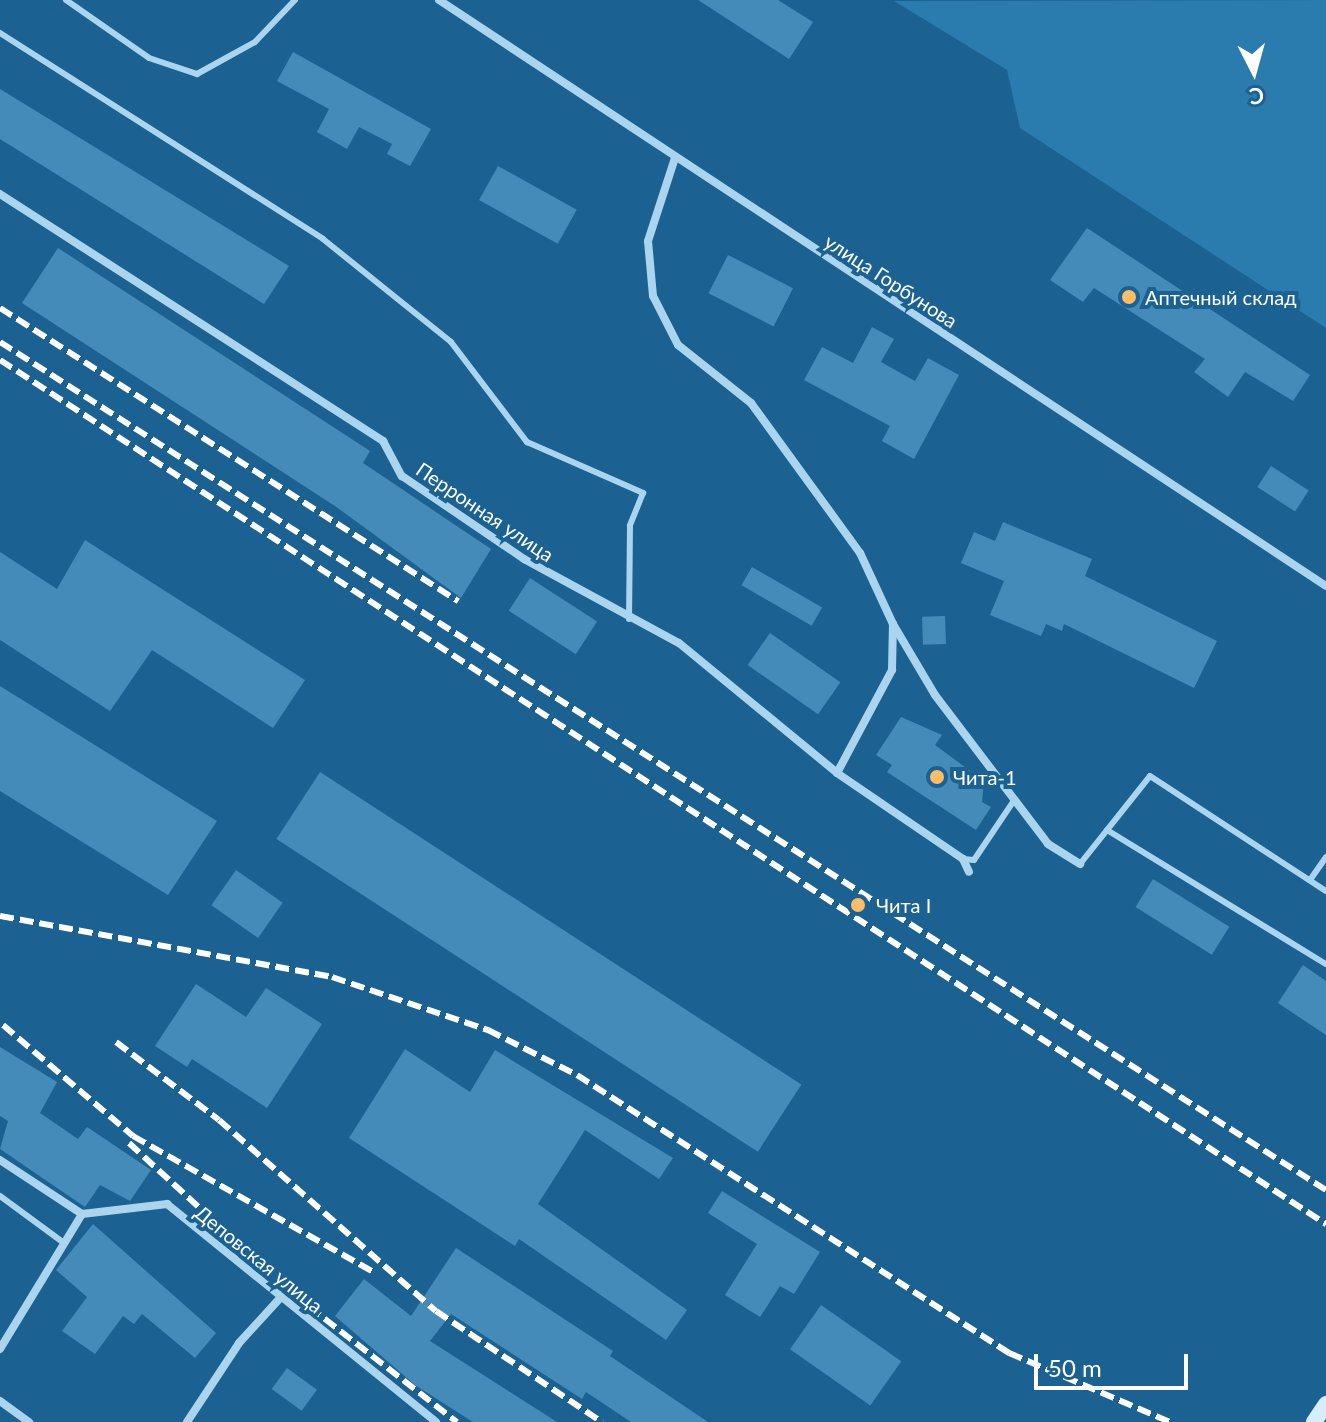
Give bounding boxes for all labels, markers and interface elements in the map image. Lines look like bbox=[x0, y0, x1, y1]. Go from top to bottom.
north arrow bbox=[1214, 32, 1294, 112]
text: С bbox=[1248, 82, 1265, 111]
street label: улица Горбунова bbox=[820, 229, 962, 333]
place label: Аптечный склад bbox=[1145, 285, 1296, 309]
marker: Аптечный склад bbox=[1120, 288, 1138, 306]
street label: Перронная улица bbox=[412, 457, 558, 567]
place label: Чита-1 bbox=[953, 765, 1017, 789]
marker: Чита-1 bbox=[928, 768, 946, 786]
place label: Чита I bbox=[876, 893, 931, 917]
marker: Чита I bbox=[847, 894, 869, 916]
street label: Деповская улица bbox=[190, 1200, 328, 1318]
scale bar bbox=[1038, 1338, 1192, 1388]
text: 50 m bbox=[1048, 1353, 1102, 1382]

